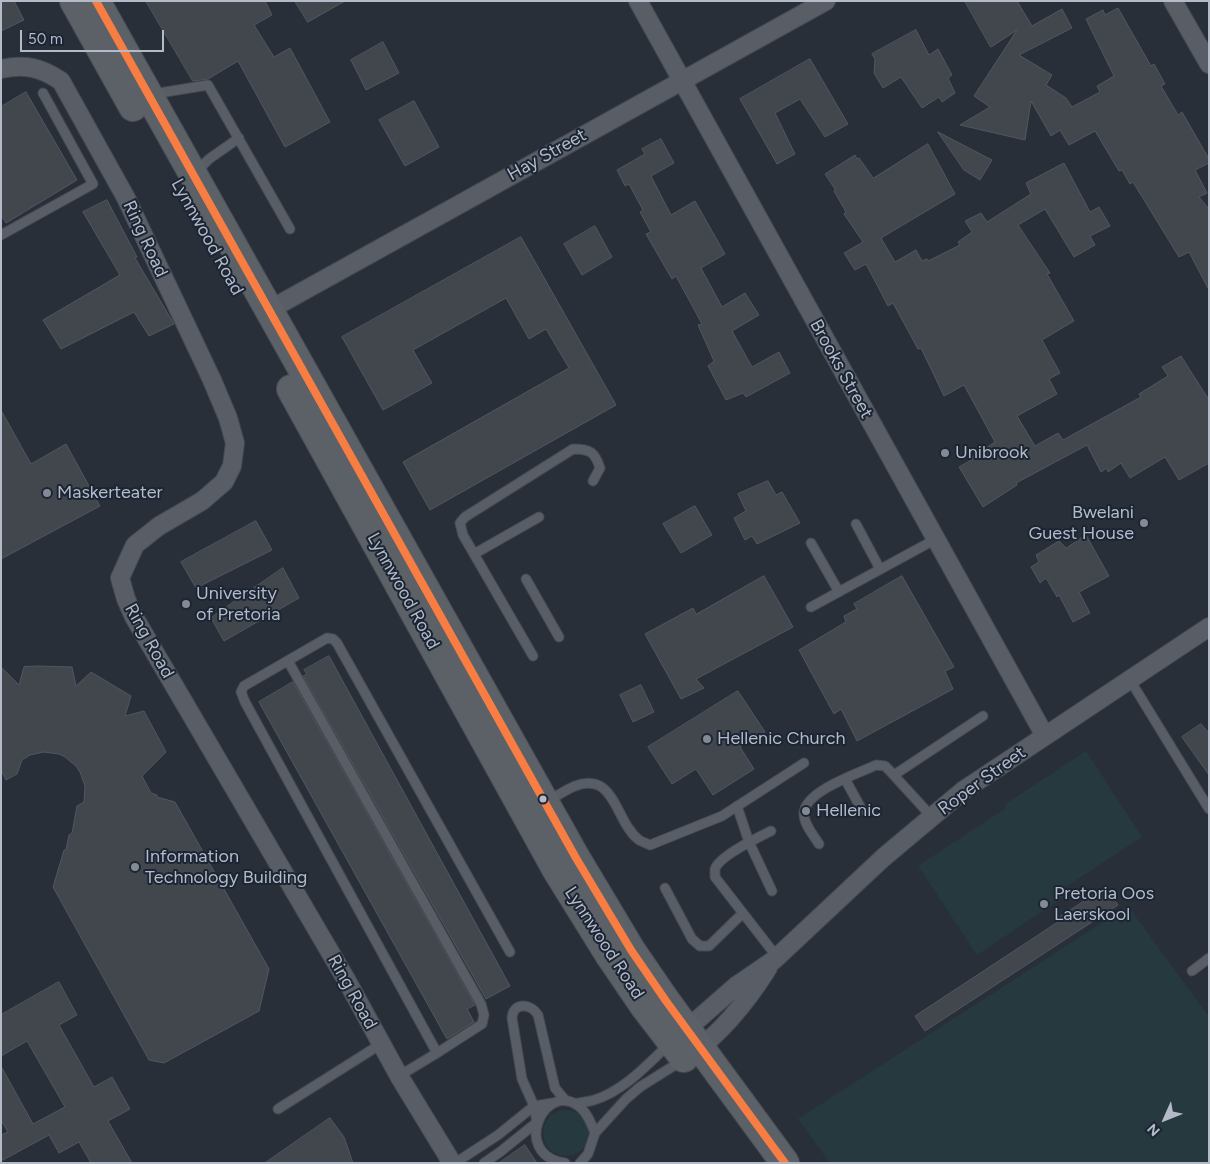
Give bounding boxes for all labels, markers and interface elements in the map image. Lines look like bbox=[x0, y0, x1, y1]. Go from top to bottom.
scale bar bbox=[22, 20, 166, 52]
text: 50 m bbox=[28, 30, 63, 48]
street label: Hay Street bbox=[504, 124, 590, 186]
street label: Lynnwood Road bbox=[166, 175, 248, 299]
street label: Ring Road bbox=[118, 197, 172, 281]
street label: Brooks Street bbox=[805, 316, 877, 422]
place label: Unibrook bbox=[955, 442, 1028, 464]
marker: Unibrook bbox=[939, 447, 951, 459]
place label: Maskerteater bbox=[57, 482, 163, 504]
marker: Maskerteater bbox=[41, 487, 53, 499]
place label: Bwelani Guest House bbox=[1029, 502, 1134, 544]
marker: Bwelani Guest House bbox=[1138, 517, 1150, 529]
street label: Lynnwood Road bbox=[362, 529, 444, 653]
place label: University of Pretoria bbox=[196, 583, 280, 626]
marker: University of Pretoria bbox=[180, 598, 192, 610]
street label: Ring Road bbox=[120, 600, 178, 682]
place label: Hellenic Church bbox=[717, 728, 845, 750]
marker: Hellenic Church bbox=[701, 733, 713, 745]
street label: Roper Street bbox=[934, 742, 1030, 820]
unlabelled marker bbox=[538, 794, 548, 804]
place label: Hellenic bbox=[816, 800, 881, 822]
marker: Hellenic bbox=[800, 805, 812, 817]
place label: Information Technology Building bbox=[145, 846, 307, 889]
marker: Information Technology Building bbox=[129, 861, 141, 873]
street label: Lynnwood Road bbox=[560, 883, 648, 1003]
place label: Pretoria Oos Laerskool bbox=[1054, 883, 1154, 926]
marker: Pretoria Oos Laerskool bbox=[1038, 898, 1050, 910]
street label: Ring Road bbox=[323, 951, 381, 1033]
north arrow bbox=[1140, 1094, 1190, 1144]
text: N bbox=[1144, 1120, 1164, 1140]

